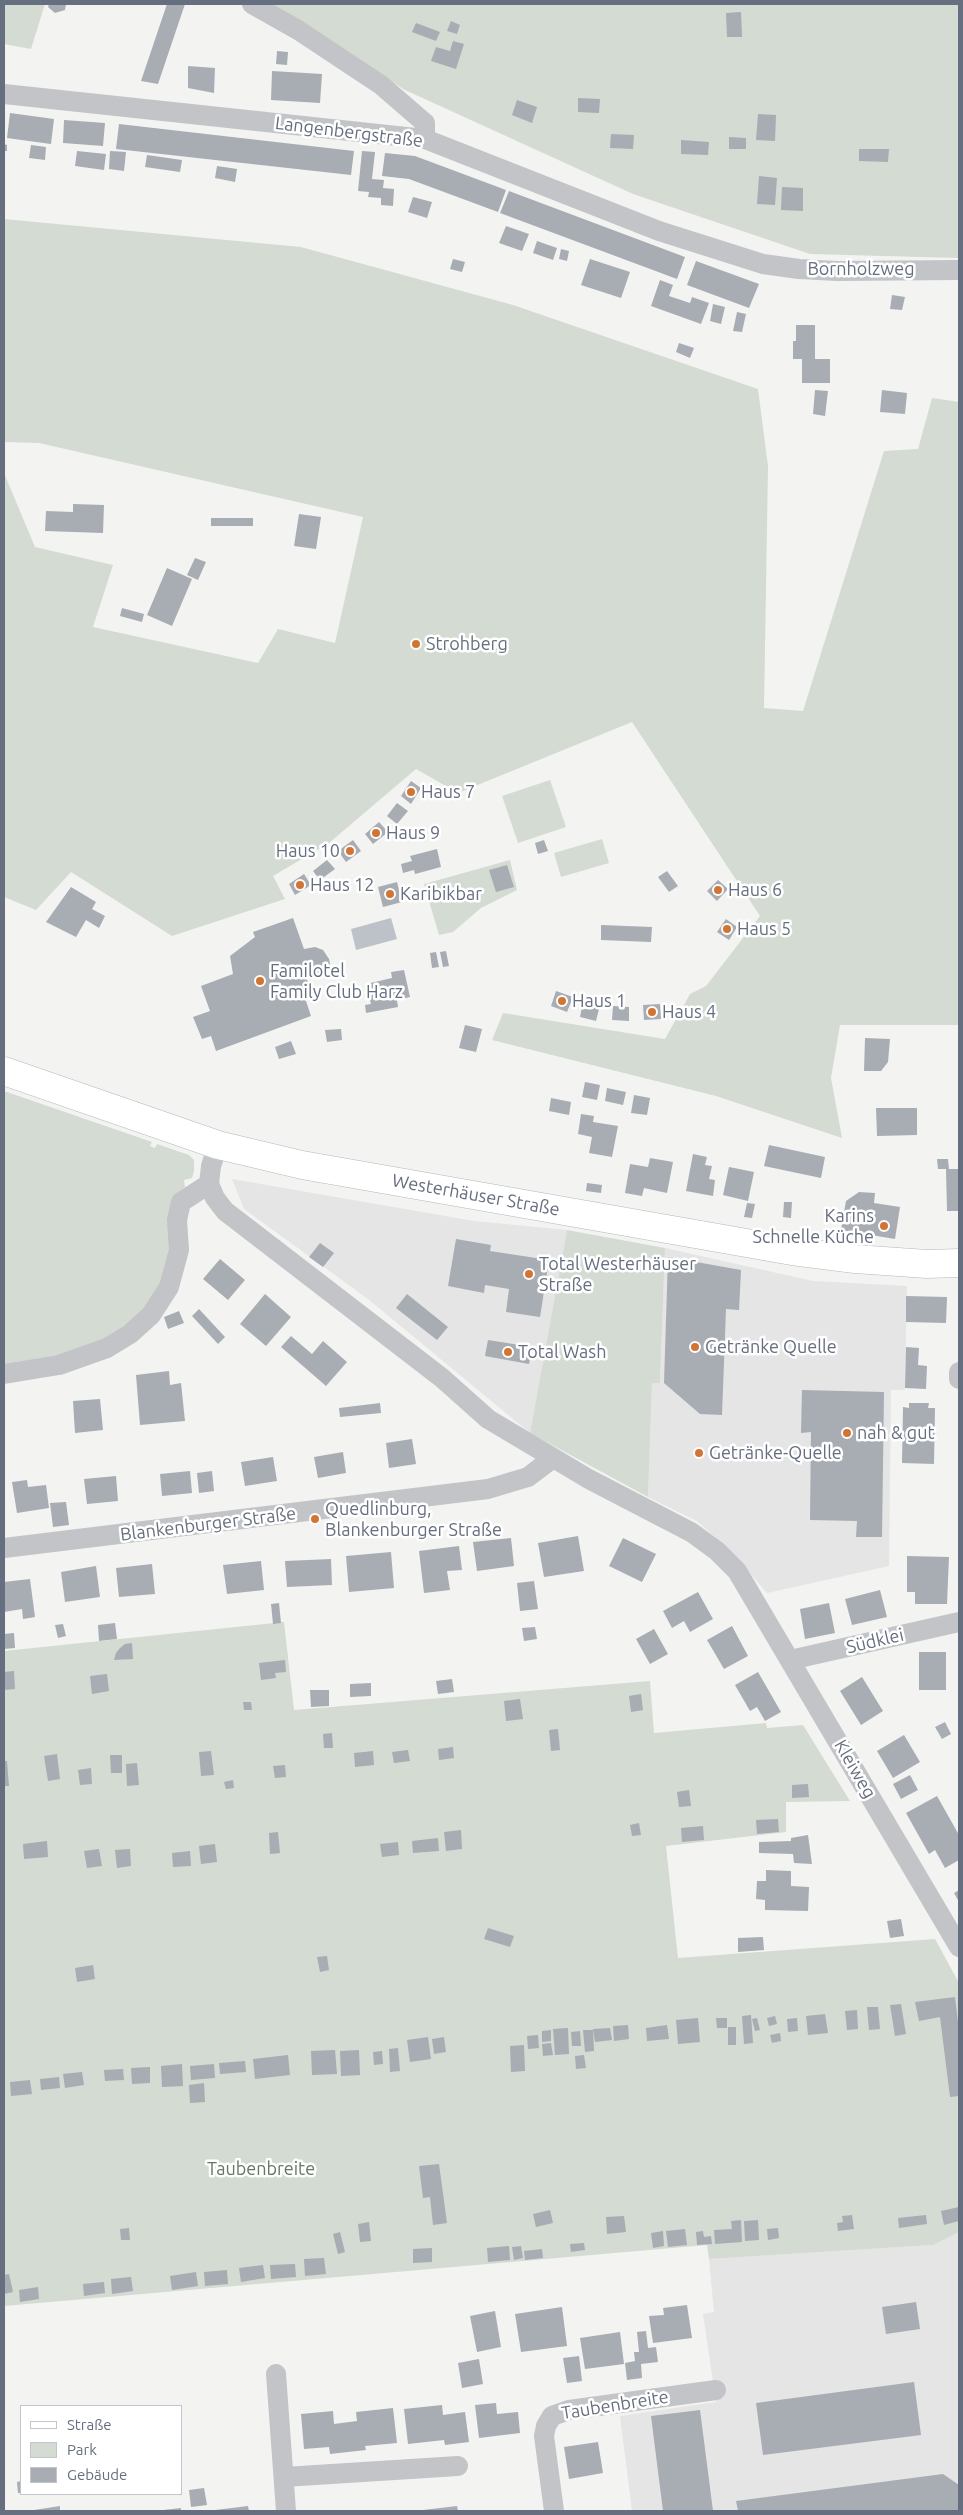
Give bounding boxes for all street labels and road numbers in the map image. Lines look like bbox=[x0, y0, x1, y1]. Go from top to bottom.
street label: Langenbergstraße bbox=[274, 112, 424, 152]
street label: Bornholzweg bbox=[807, 258, 915, 280]
street label: Westerhäuser Straße bbox=[391, 1170, 561, 1220]
street label: Blankenburger Straße bbox=[119, 1503, 297, 1545]
street label: Südklei bbox=[844, 1624, 906, 1658]
street label: Kleiweg bbox=[830, 1736, 880, 1802]
street label: Taubenbreite bbox=[560, 2386, 670, 2424]

